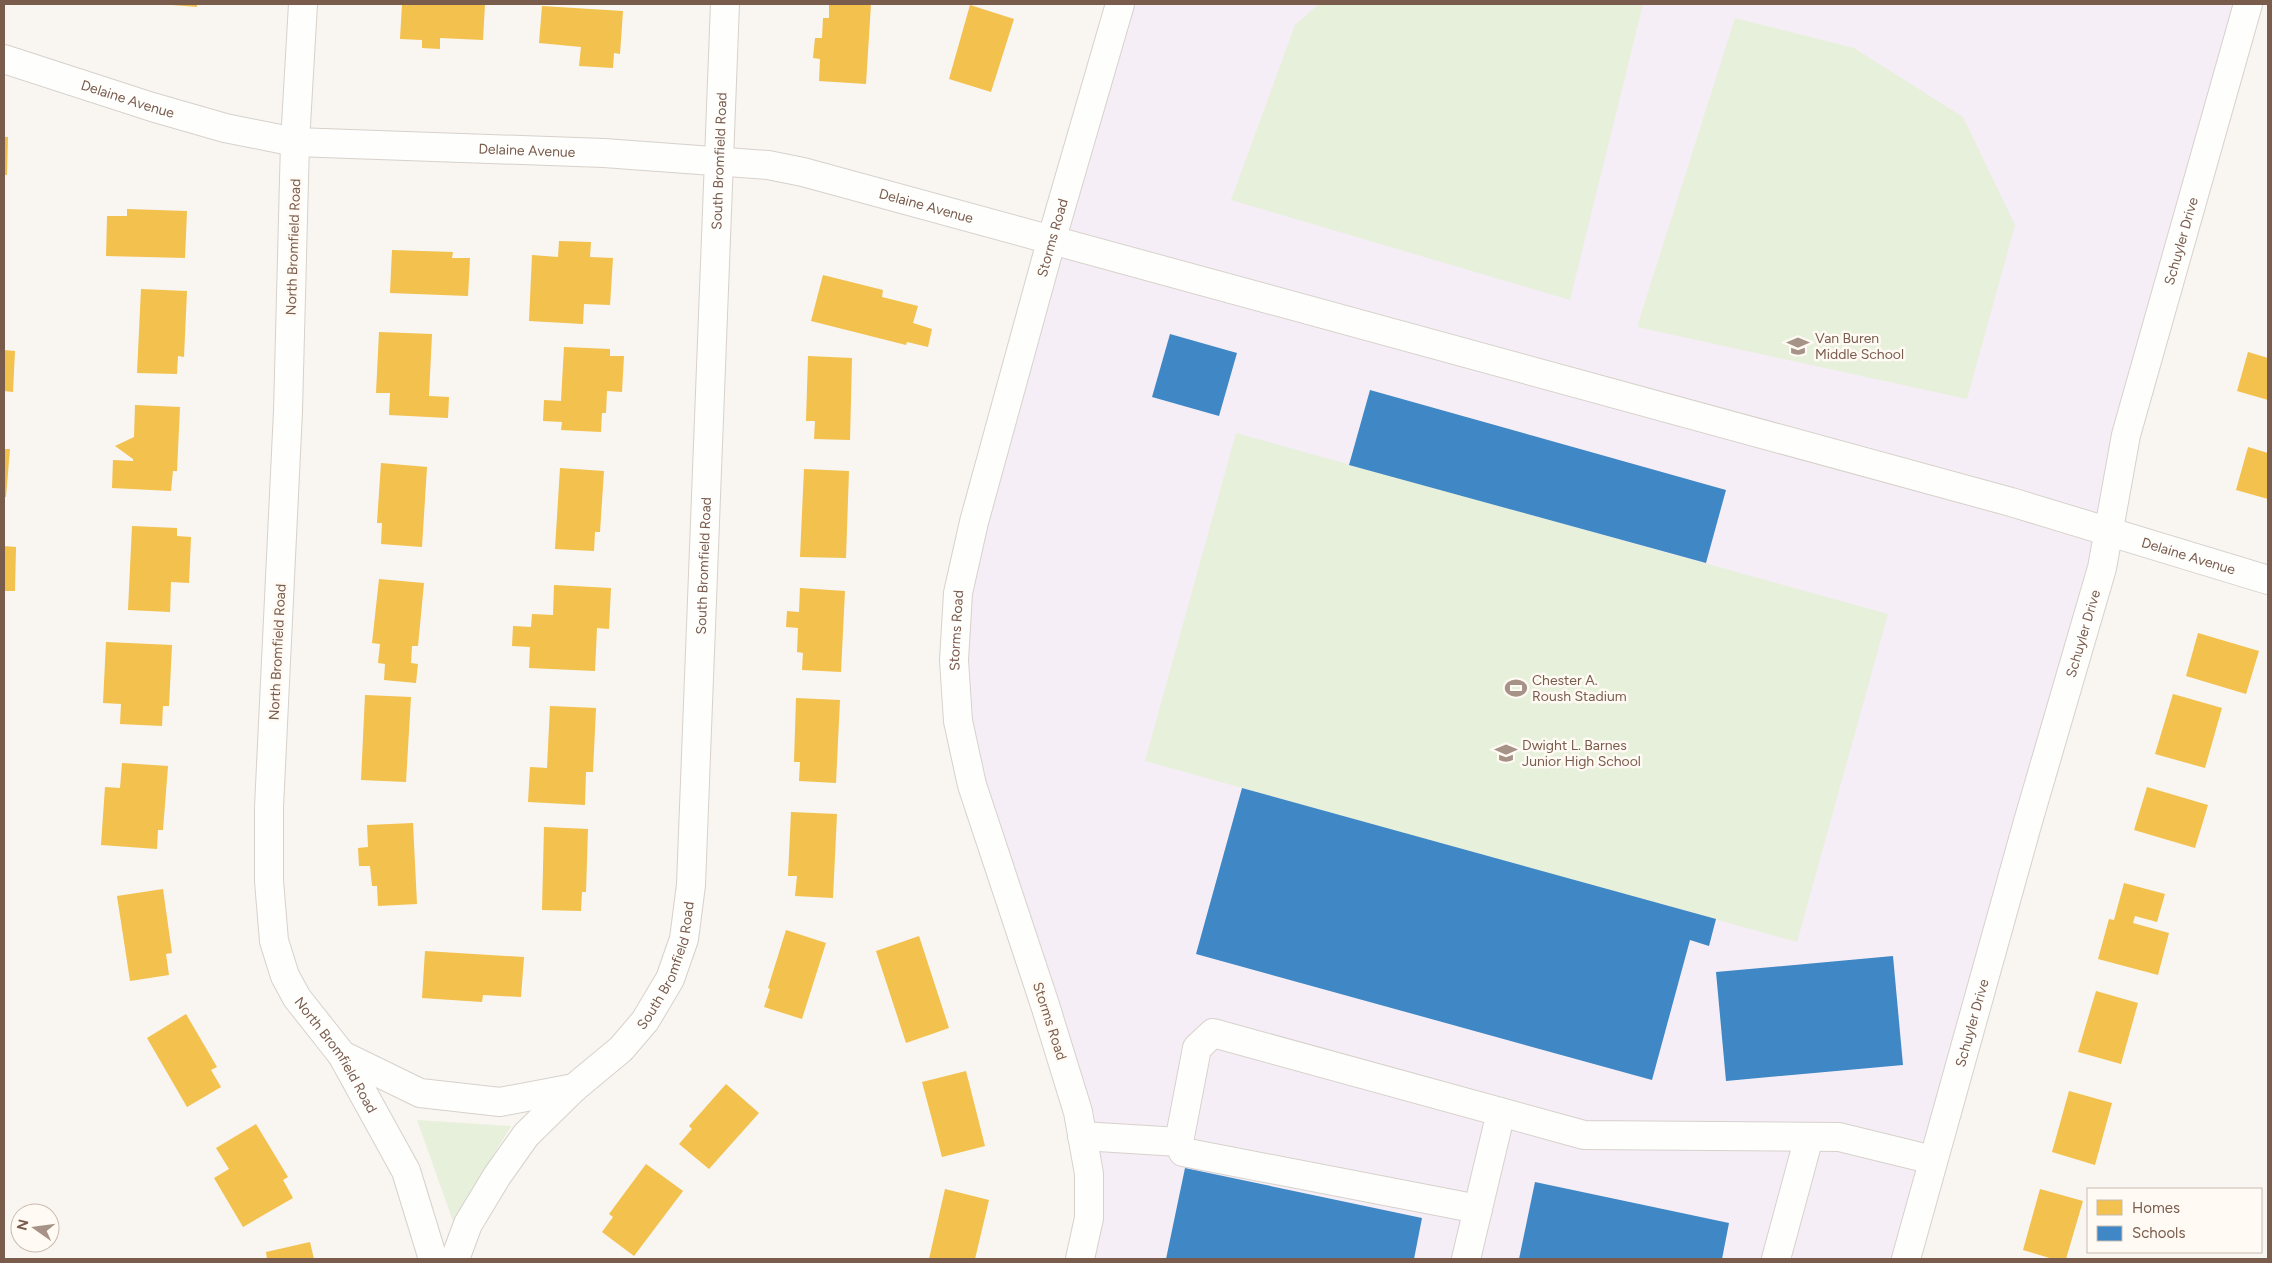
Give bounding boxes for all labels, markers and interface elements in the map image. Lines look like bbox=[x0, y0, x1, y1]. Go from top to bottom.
street label: Delaine Avenue bbox=[79, 77, 177, 122]
street label: South Bromfield Road bbox=[708, 92, 731, 230]
street label: Delaine Avenue bbox=[478, 141, 576, 161]
street label: North Bromfield Road bbox=[283, 178, 304, 316]
street label: Delaine Avenue bbox=[877, 185, 975, 227]
street label: Schuyler Drive bbox=[2161, 195, 2202, 287]
street label: Storms Road bbox=[1034, 197, 1072, 279]
place label: Van Buren Middle School bbox=[1815, 330, 1904, 363]
school or university icon: Van Buren Middle School bbox=[1785, 333, 1811, 359]
street label: South Bromfield Road bbox=[693, 497, 715, 635]
street label: Delaine Avenue bbox=[2139, 534, 2238, 579]
street label: North Bromfield Road bbox=[265, 583, 290, 721]
street label: Schuyler Drive bbox=[2063, 588, 2104, 680]
street label: Storms Road bbox=[946, 590, 967, 671]
place label: Chester A. Roush Stadium bbox=[1532, 672, 1627, 705]
sports icon: Chester A. Roush Stadium bbox=[1503, 675, 1529, 701]
place label: Dwight L. Barnes Junior High School bbox=[1522, 737, 1641, 770]
school or university icon: Dwight L. Barnes Junior High School bbox=[1493, 740, 1519, 766]
street label: South Bromfield Road bbox=[633, 901, 698, 1033]
street label: Schuyler Drive bbox=[1952, 977, 1993, 1069]
street label: Storms Road bbox=[1029, 980, 1070, 1062]
street label: North Bromfield Road bbox=[290, 994, 380, 1116]
legend bbox=[2087, 1188, 2262, 1253]
text: Homes bbox=[2132, 1199, 2180, 1217]
north arrow bbox=[10, 1203, 60, 1253]
text: N bbox=[13, 1218, 32, 1232]
text: Schools bbox=[2132, 1224, 2185, 1242]

